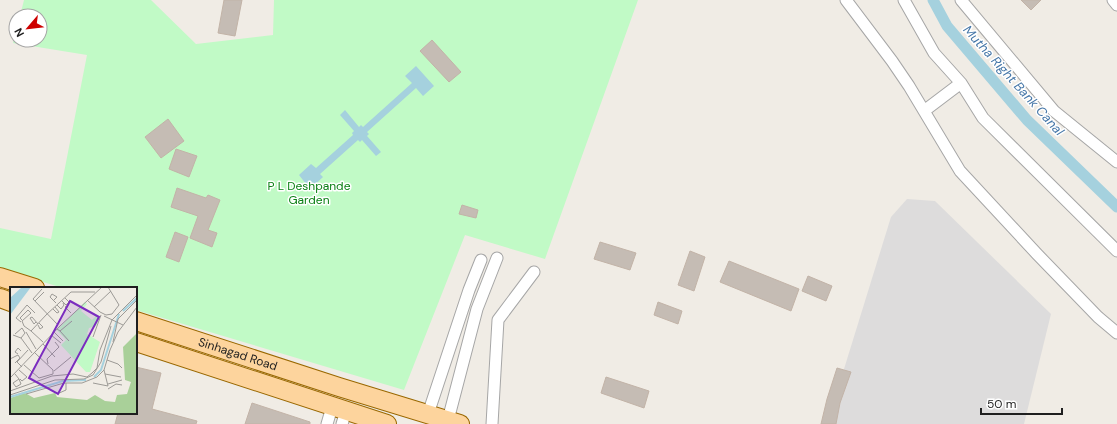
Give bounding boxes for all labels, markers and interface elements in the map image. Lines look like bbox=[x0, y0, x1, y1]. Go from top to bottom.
north arrow bbox=[8, 8, 48, 48]
water label: Mutha Right Bank Canal bbox=[960, 22, 1068, 140]
text: N bbox=[11, 26, 27, 40]
park label: P L Deshpande Garden bbox=[268, 178, 351, 208]
inset map bbox=[10, 287, 137, 414]
street label: Sinhagad Road bbox=[196, 334, 279, 374]
scale bar bbox=[981, 390, 1062, 416]
text: 50 m bbox=[987, 396, 1016, 412]

